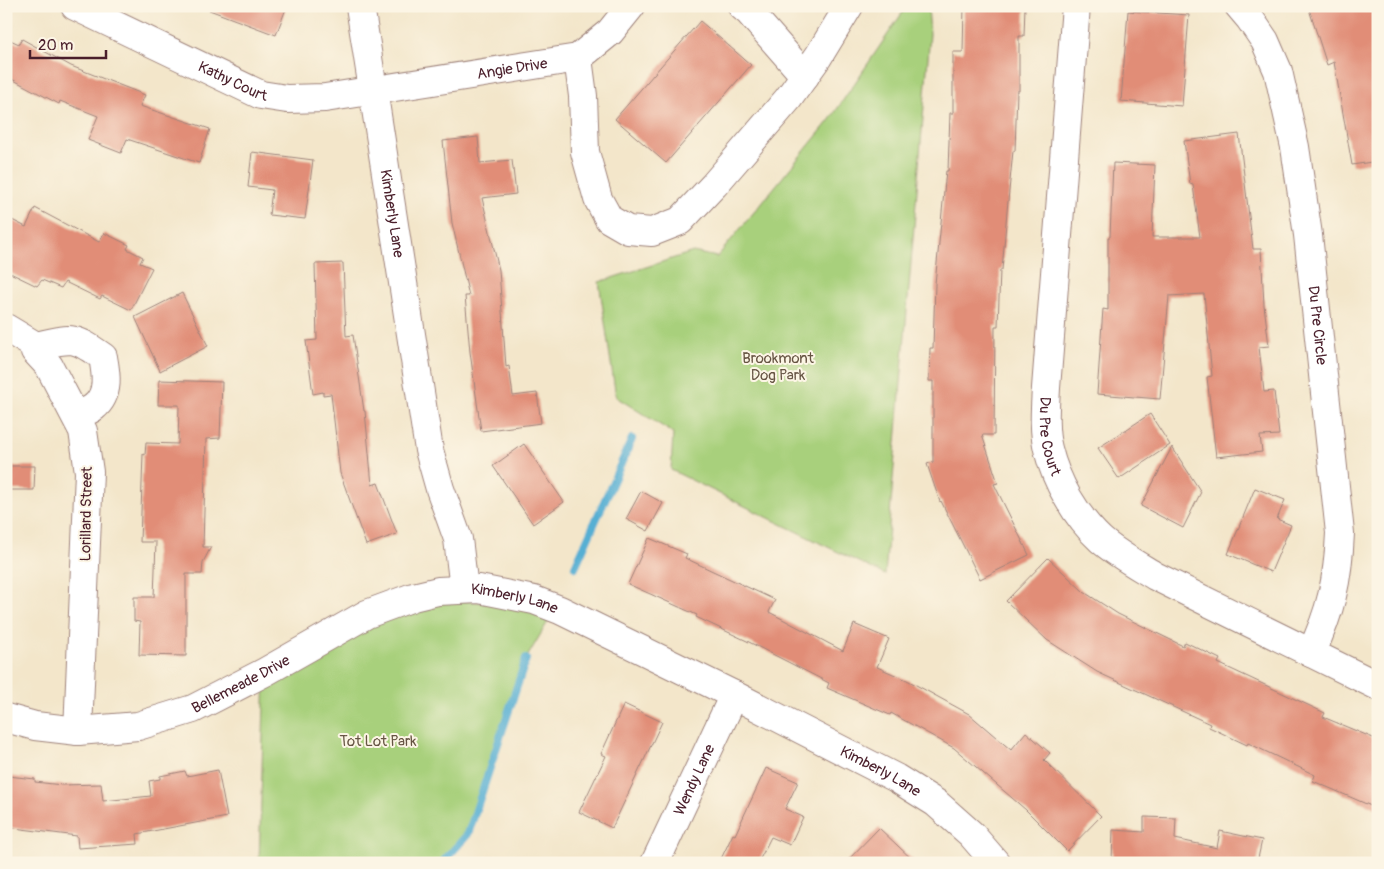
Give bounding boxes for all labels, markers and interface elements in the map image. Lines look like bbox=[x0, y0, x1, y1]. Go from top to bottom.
scale bar bbox=[30, 28, 106, 60]
text: 20 m bbox=[38, 36, 73, 55]
street label: Angie Drive bbox=[476, 54, 549, 84]
street label: Kathy Court bbox=[195, 57, 269, 106]
street label: Kimberly Lane bbox=[376, 168, 408, 260]
street label: Du Pre Circle bbox=[1304, 285, 1331, 367]
park label: Brookmont Dog Park bbox=[742, 349, 815, 385]
street label: Du Pre Court bbox=[1035, 396, 1065, 480]
street label: Lorillard Street bbox=[76, 465, 97, 562]
street label: Kimberly Lane bbox=[471, 580, 561, 619]
street label: Bellemeade Drive bbox=[189, 651, 294, 718]
park label: Tot Lot Park bbox=[339, 732, 417, 751]
street label: Wendy Lane bbox=[670, 741, 720, 819]
street label: Kimberly Lane bbox=[837, 742, 925, 801]

